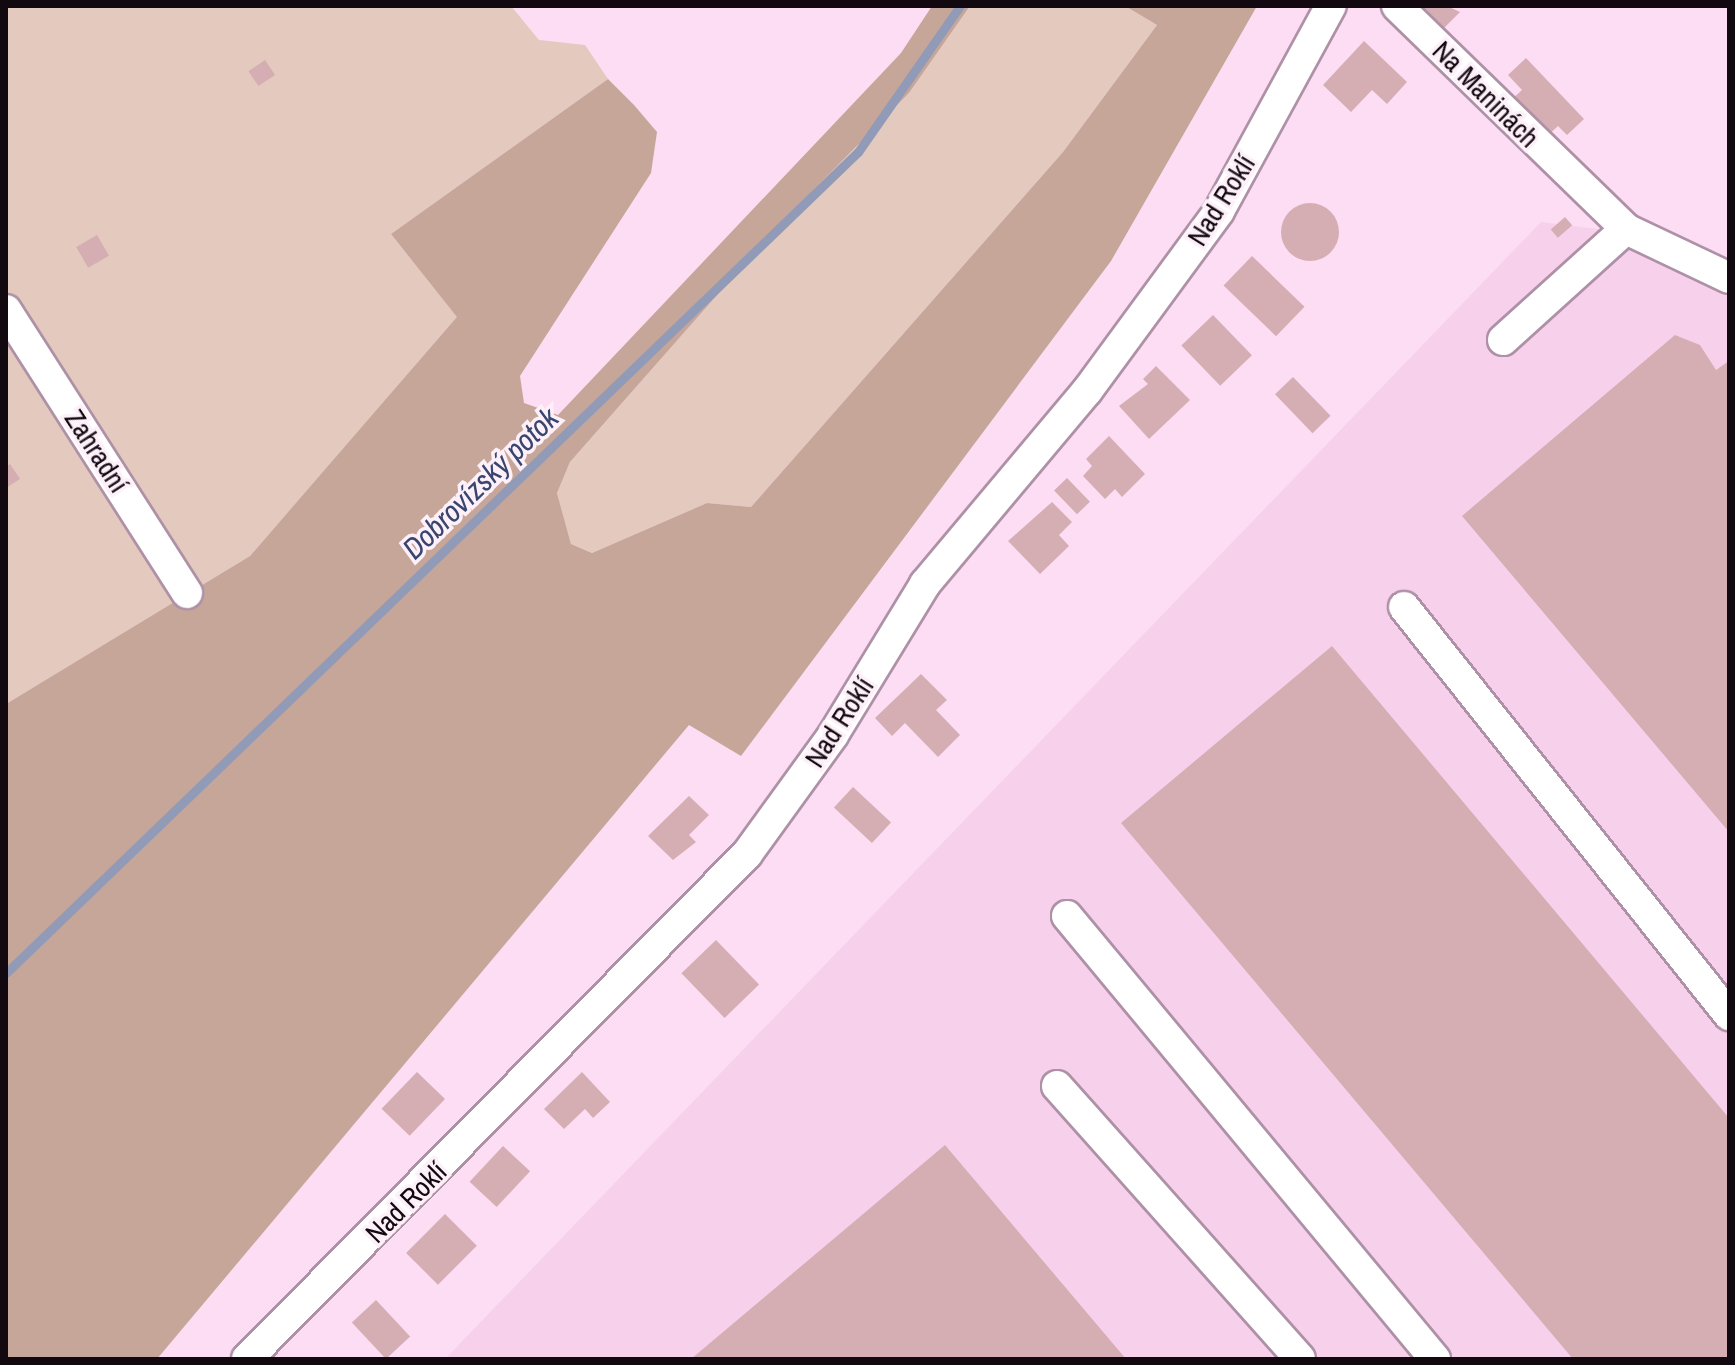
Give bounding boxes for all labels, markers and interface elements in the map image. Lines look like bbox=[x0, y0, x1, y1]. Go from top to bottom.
street label: Na Maninách bbox=[1426, 34, 1546, 154]
street label: Nad Roklí bbox=[1180, 148, 1262, 252]
water label: Dobrovízský potok bbox=[395, 400, 565, 566]
street label: Zahradní bbox=[58, 403, 136, 499]
street label: Nad Roklí bbox=[797, 671, 881, 773]
street label: Nad Roklí bbox=[358, 1154, 454, 1250]

